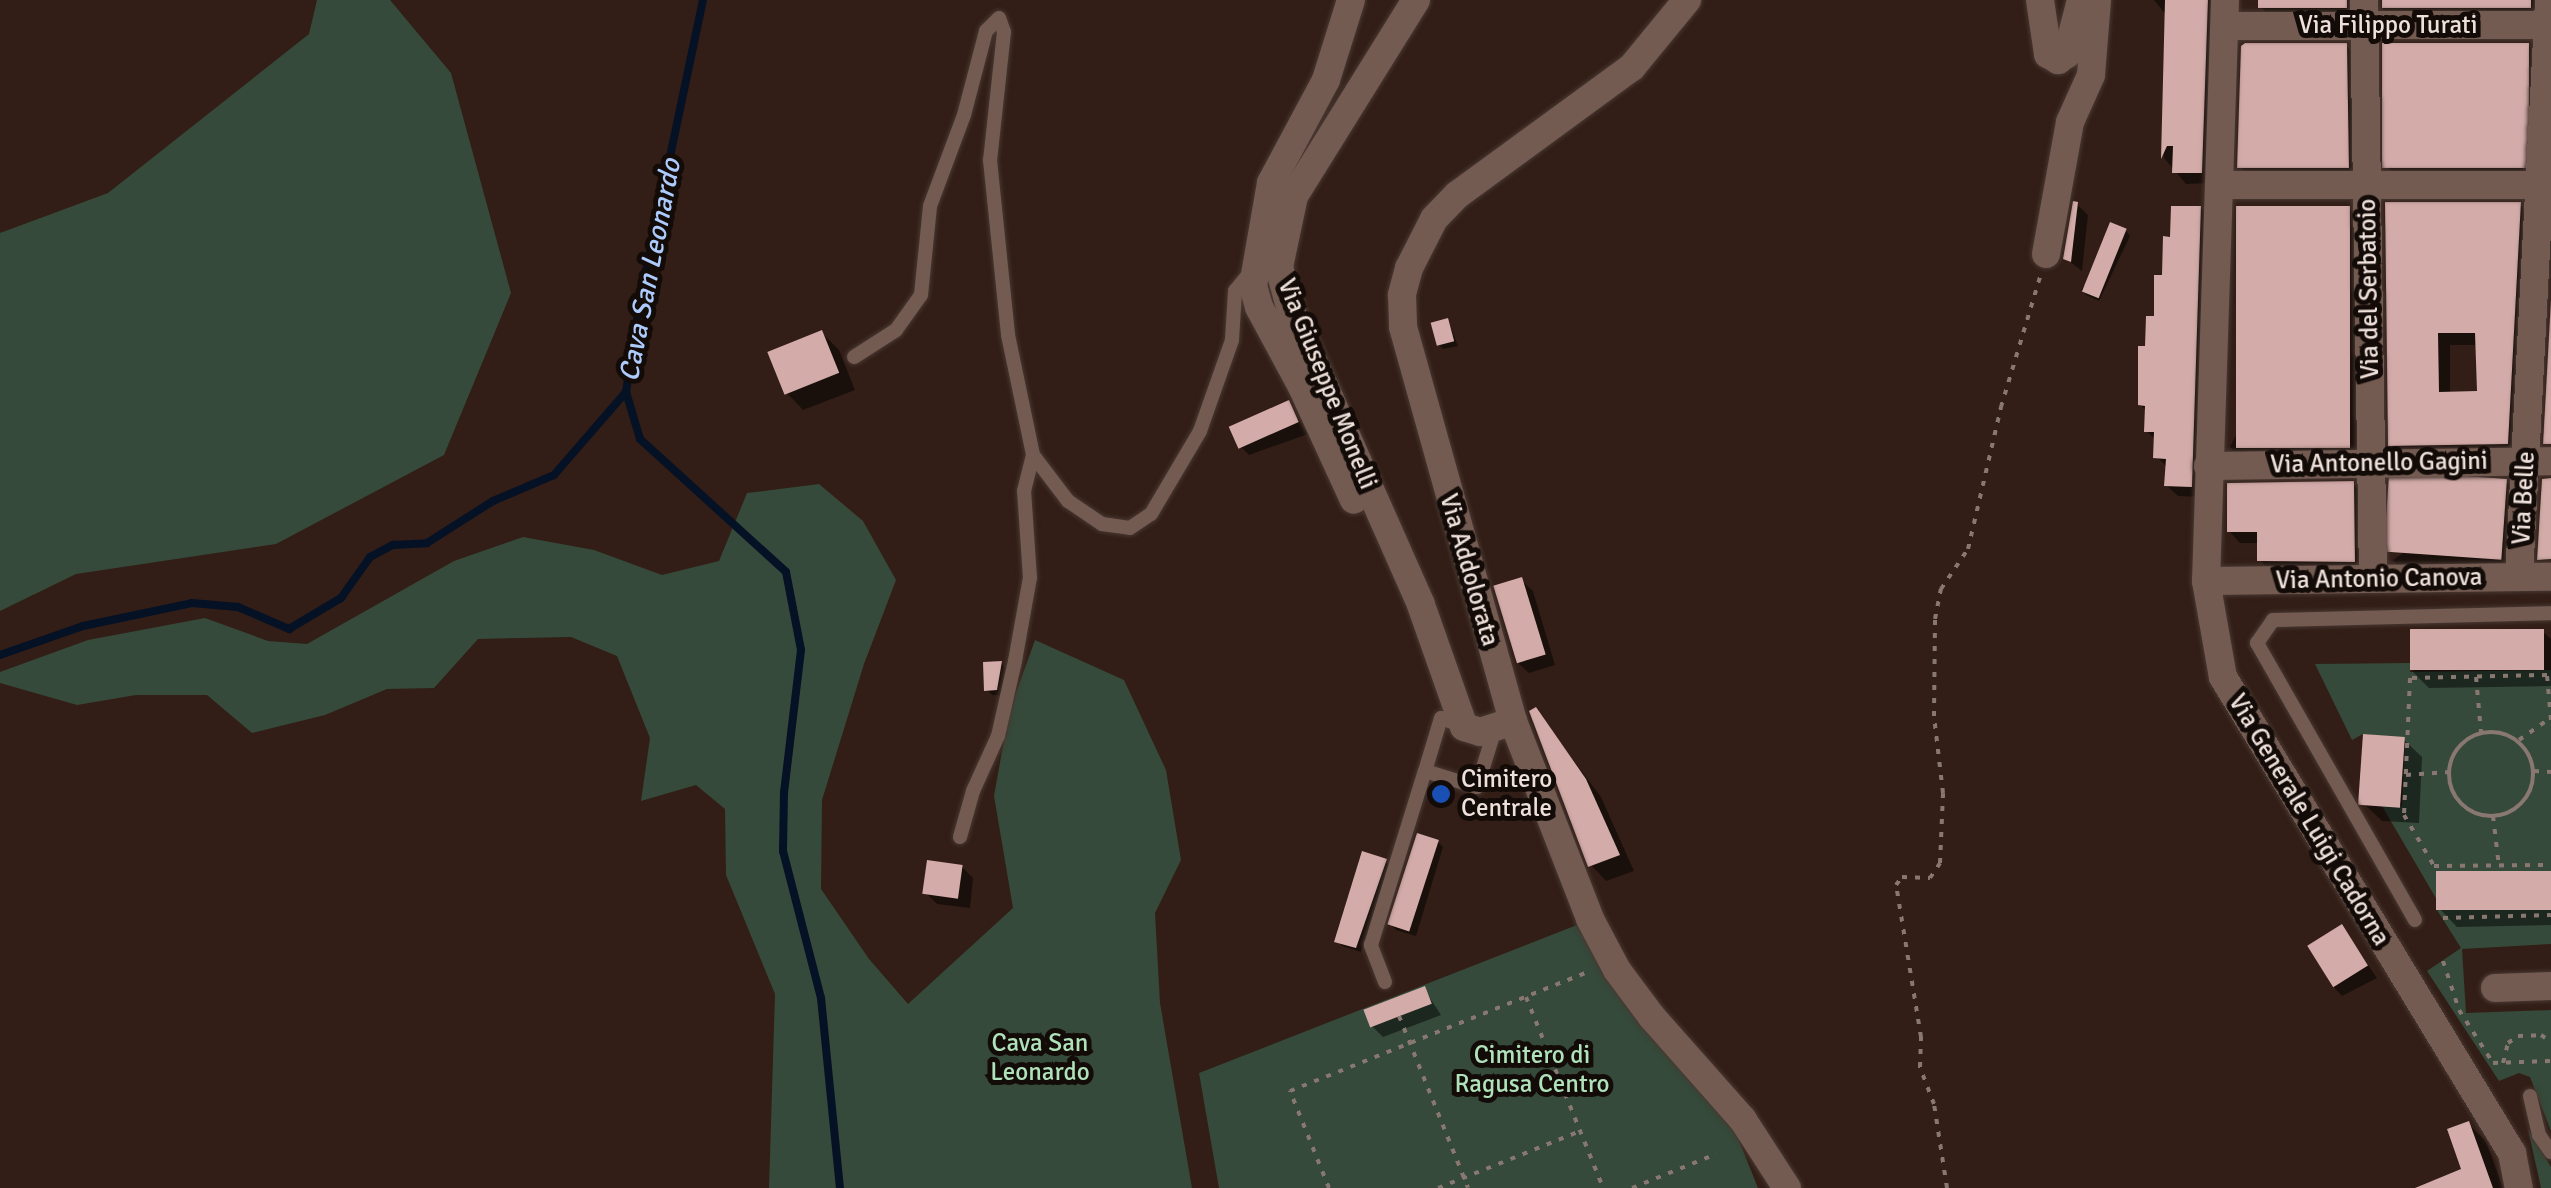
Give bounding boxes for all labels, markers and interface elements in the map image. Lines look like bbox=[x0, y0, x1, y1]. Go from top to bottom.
street label: Via Filippo Turati bbox=[2298, 10, 2478, 40]
water label: Cava San Leonardo bbox=[612, 156, 688, 384]
street label: Via del Serbatoio bbox=[2352, 199, 2386, 379]
street label: Via Giuseppe Monelli bbox=[1271, 274, 1383, 494]
street label: Via Antonello Gagini bbox=[2270, 446, 2488, 480]
street label: Via Belle bbox=[2507, 450, 2541, 546]
street label: Via Addolorata bbox=[1433, 490, 1505, 650]
street label: Via Antonio Canova bbox=[2275, 562, 2483, 596]
street label: Via Generale Luigi Cadorna bbox=[2222, 689, 2396, 951]
place label: Cimitero Centrale bbox=[1461, 765, 1552, 824]
marker: Cimitero Centrale bbox=[1430, 783, 1452, 805]
park label: Cava San Leonardo bbox=[990, 1029, 1090, 1088]
park label: Cimitero di Ragusa Centro bbox=[1455, 1041, 1609, 1100]

